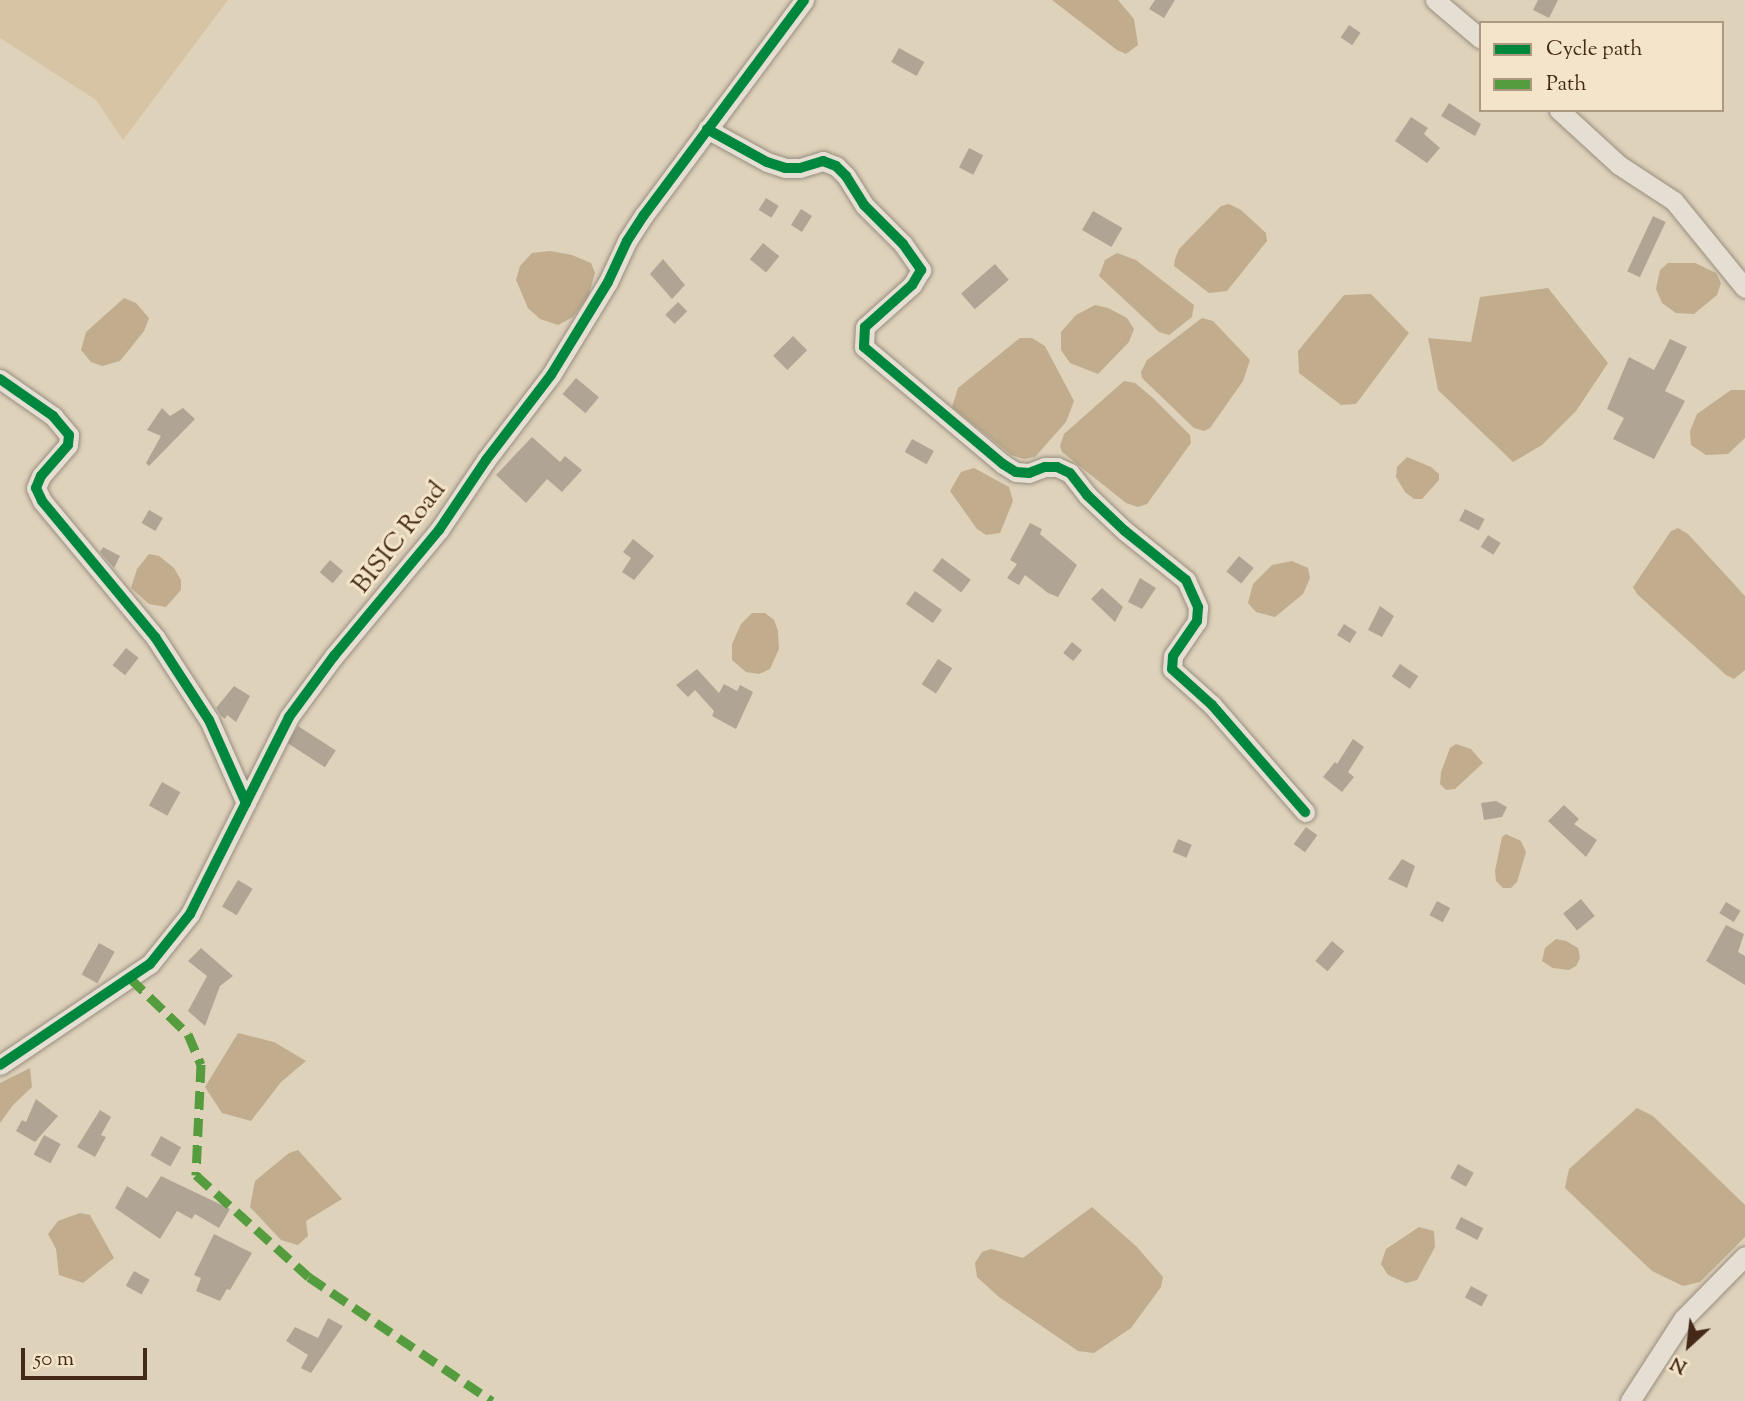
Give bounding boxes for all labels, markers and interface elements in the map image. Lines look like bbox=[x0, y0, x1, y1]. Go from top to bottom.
legend bbox=[1479, 21, 1724, 112]
text: Cycle path bbox=[1546, 35, 1643, 65]
text: Path bbox=[1546, 70, 1587, 100]
street label: BISIC Road bbox=[346, 476, 454, 600]
north arrow bbox=[1654, 1310, 1724, 1380]
scale bar bbox=[24, 1334, 150, 1378]
text: 50 m bbox=[34, 1345, 74, 1375]
text: N bbox=[1666, 1349, 1692, 1380]

